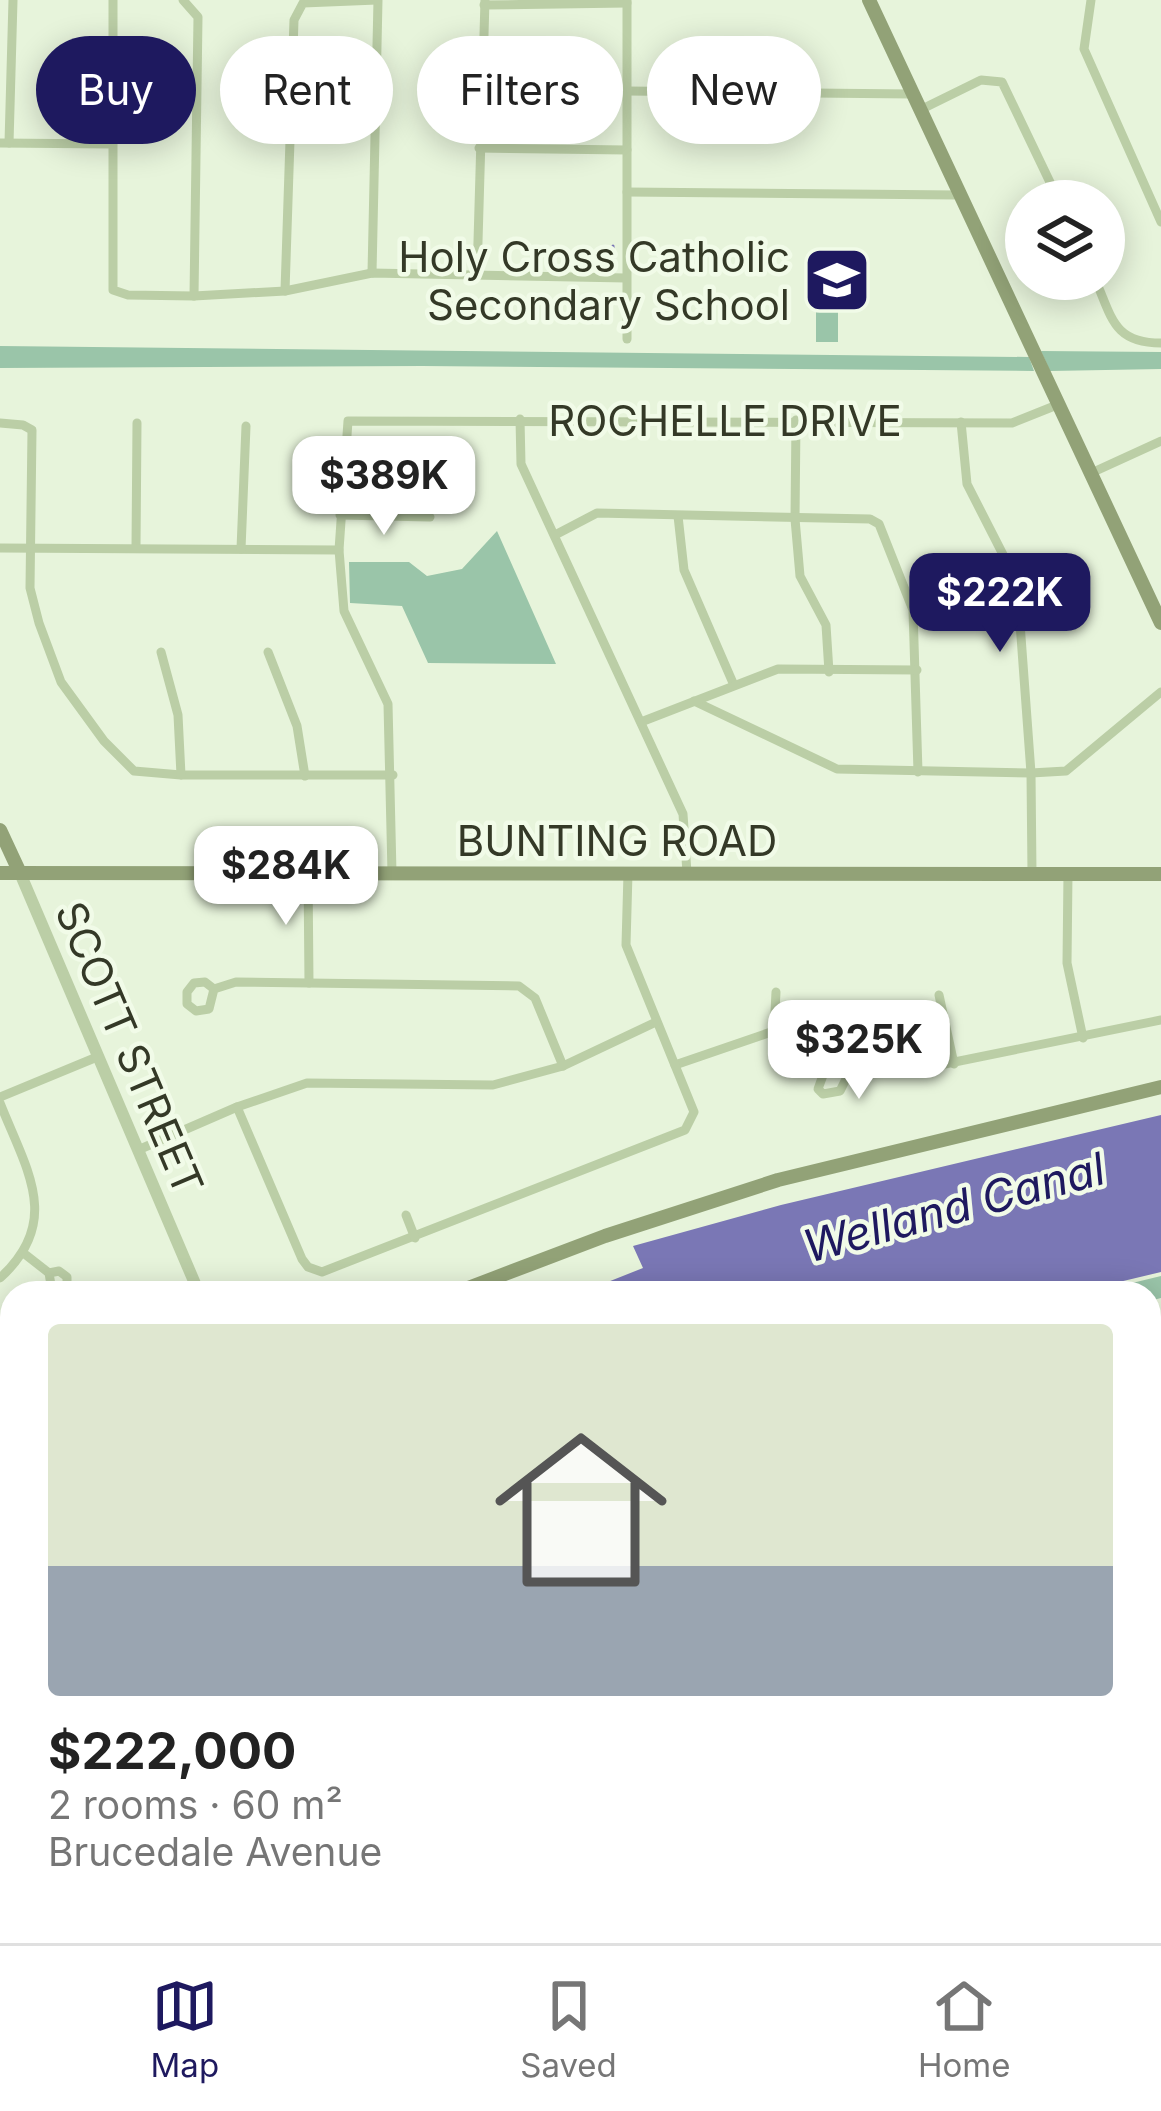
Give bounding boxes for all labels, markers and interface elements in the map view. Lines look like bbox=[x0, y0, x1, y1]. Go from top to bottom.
chip: Buy bbox=[36, 36, 196, 144]
chip: Rent bbox=[220, 36, 393, 144]
chip: Filters bbox=[417, 36, 623, 144]
chip: New bbox=[647, 36, 821, 144]
map controls bbox=[1005, 180, 1125, 300]
button: layers bbox=[1005, 180, 1125, 300]
place label: Holy Cross Catholic Secondary School bbox=[398, 231, 790, 330]
school or university icon: Holy Cross Catholic Secondary School bbox=[802, 245, 872, 315]
street label: ROCHELLE DRIVE bbox=[548, 395, 902, 446]
pin: $389K bbox=[300, 436, 468, 538]
text: $389K bbox=[319, 451, 449, 498]
pin: $222K bbox=[916, 553, 1084, 655]
text: $222K bbox=[936, 568, 1064, 615]
street label: BUNTING ROAD bbox=[457, 815, 777, 866]
pin: $284K bbox=[202, 826, 370, 928]
text: $284K bbox=[221, 841, 351, 888]
street label: SCOTT STREET bbox=[45, 894, 215, 1202]
pin: $325K bbox=[775, 1000, 943, 1102]
text: $325K bbox=[795, 1015, 923, 1062]
water label: Welland Canal bbox=[797, 1140, 1111, 1274]
icon: home bbox=[473, 1402, 689, 1618]
text: $222,000 bbox=[48, 1720, 296, 1781]
text: 2 rooms · 60 m² bbox=[48, 1781, 343, 1828]
text: Brucedale Avenue bbox=[48, 1828, 382, 1875]
tab: Map bbox=[151, 1973, 219, 2085]
tab: Saved bbox=[520, 1973, 617, 2085]
tab: Home bbox=[918, 1973, 1010, 2085]

